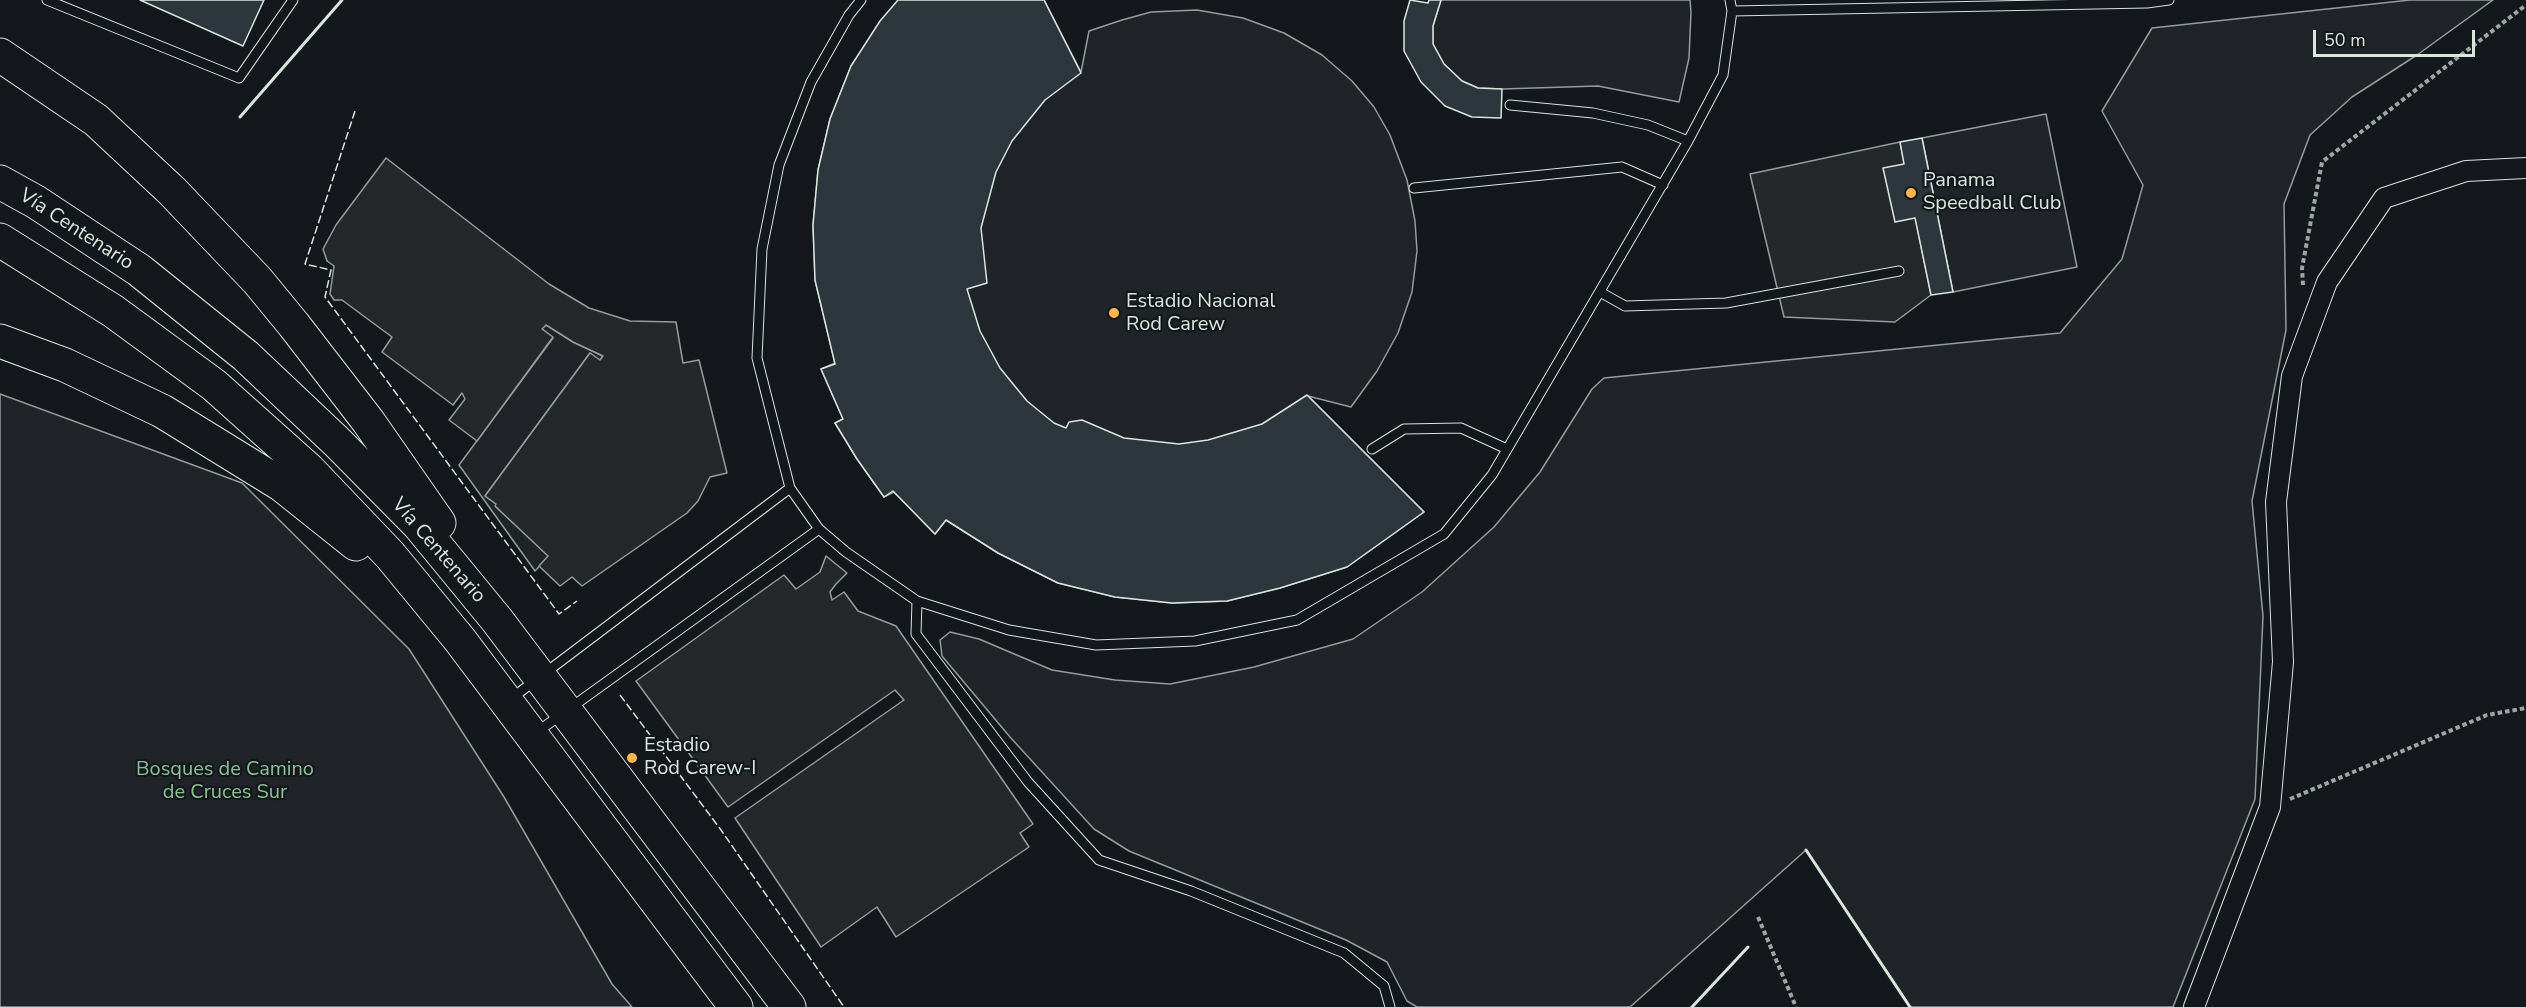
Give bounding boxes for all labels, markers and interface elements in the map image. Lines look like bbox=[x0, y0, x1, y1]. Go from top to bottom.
scale bar bbox=[2316, 18, 2478, 56]
text: 50 m bbox=[2324, 28, 2366, 52]
place label: Panama Speedball Club bbox=[1923, 169, 2061, 216]
street label: Vía Centenario bbox=[14, 184, 138, 276]
marker: Panama Speedball Club bbox=[1904, 186, 1918, 200]
place label: Estadio Nacional Rod Carew bbox=[1126, 290, 1275, 337]
marker: Estadio Nacional Rod Carew bbox=[1107, 306, 1121, 320]
street label: Vía Centenario bbox=[386, 494, 490, 608]
place label: Estadio Rod Carew-I bbox=[644, 734, 756, 781]
marker: Estadio Rod Carew-I bbox=[625, 751, 639, 765]
park label: Bosques de Camino de Cruces Sur bbox=[136, 758, 314, 805]

